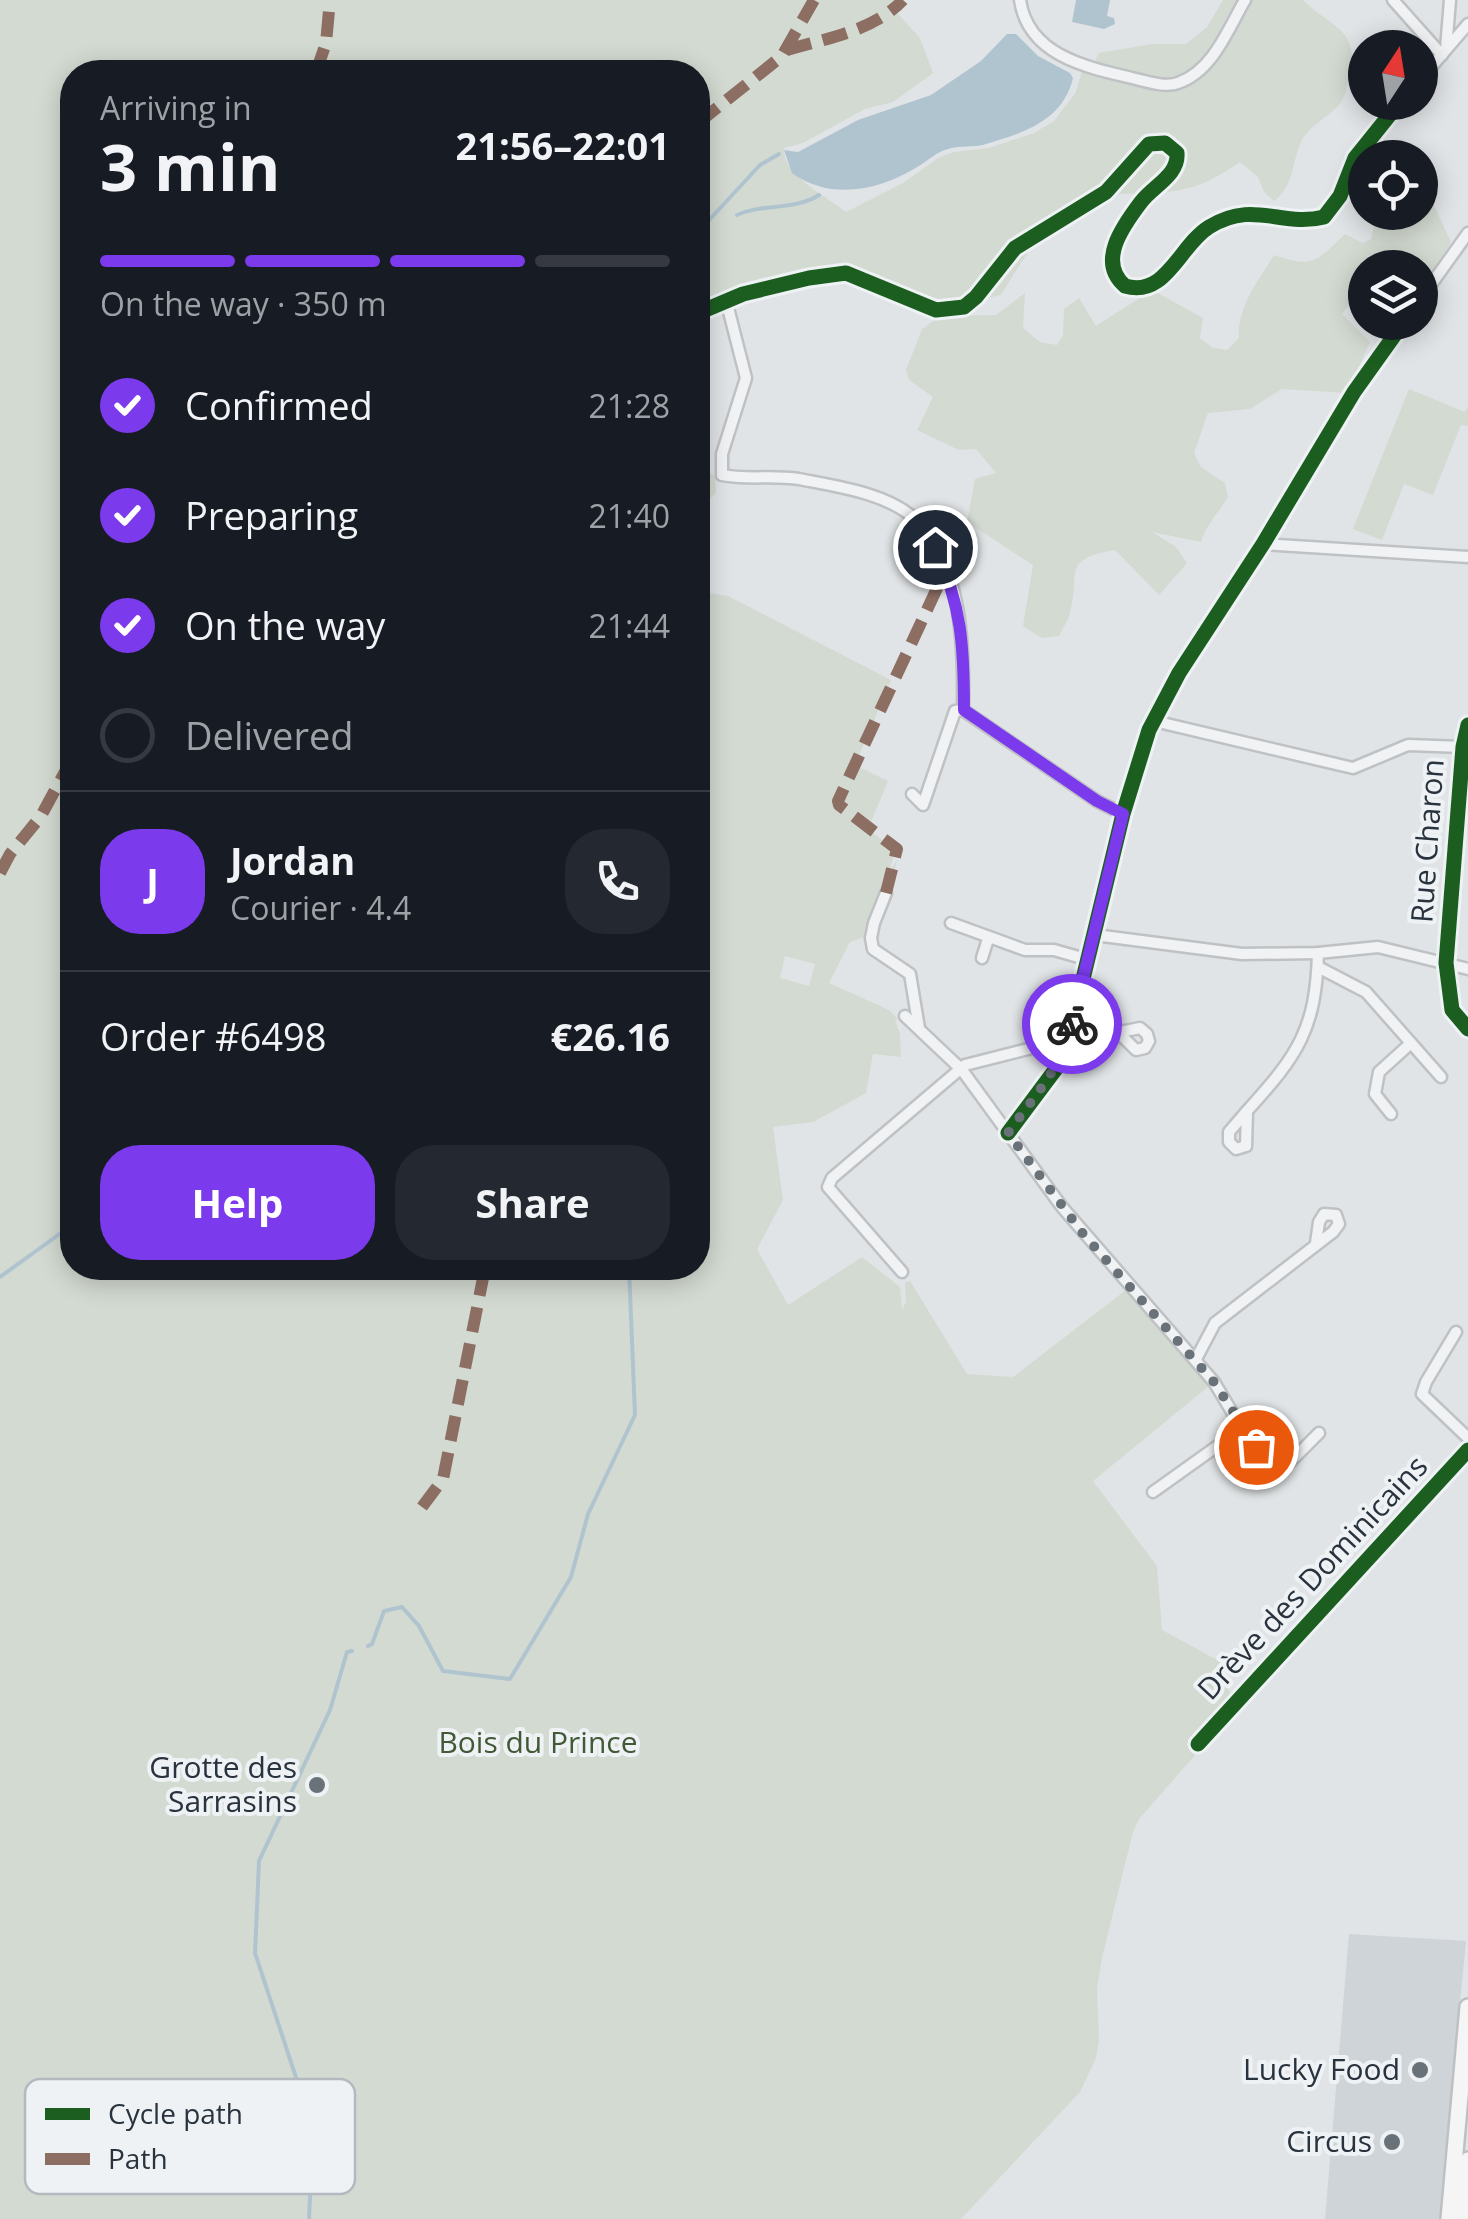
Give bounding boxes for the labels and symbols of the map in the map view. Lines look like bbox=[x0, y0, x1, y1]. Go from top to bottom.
north arrow bbox=[1348, 30, 1438, 120]
pin bbox=[893, 505, 978, 590]
street label: Rue Charon bbox=[1400, 758, 1453, 924]
courier bbox=[1022, 974, 1122, 1074]
pin bbox=[1214, 1405, 1299, 1490]
street label: Drève des Dominicains bbox=[1188, 1446, 1436, 1708]
park label: Bois du Prince bbox=[438, 1721, 638, 1762]
place label: Grotte des Sarrasins bbox=[149, 1746, 297, 1821]
marker: Grotte des Sarrasins bbox=[306, 1774, 328, 1796]
place label: Lucky Food bbox=[1243, 2048, 1400, 2089]
marker: Lucky Food bbox=[1409, 2059, 1431, 2081]
legend bbox=[25, 2079, 355, 2194]
text: Cycle path bbox=[108, 2094, 243, 2132]
place label: Circus bbox=[1286, 2120, 1372, 2161]
marker: Circus bbox=[1381, 2131, 1403, 2153]
text: Path bbox=[108, 2139, 168, 2177]

